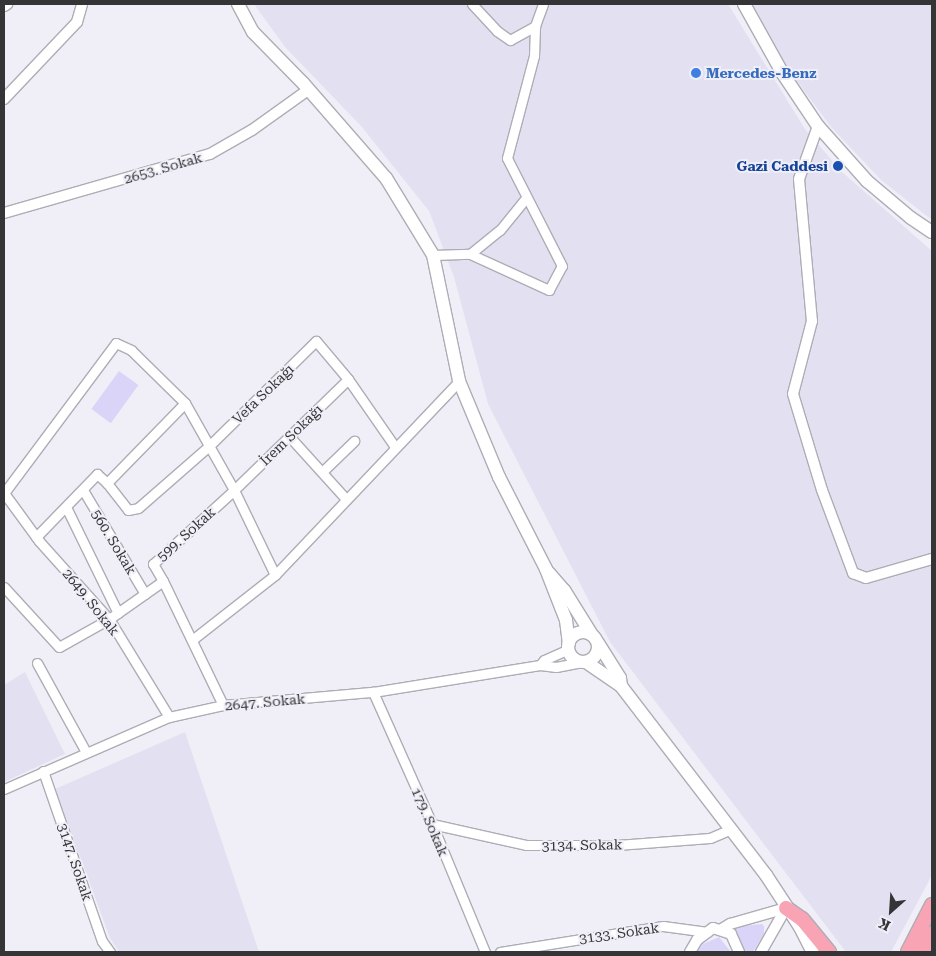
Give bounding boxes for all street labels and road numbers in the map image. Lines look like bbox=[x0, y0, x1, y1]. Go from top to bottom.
street label: 2653. Sokak bbox=[122, 149, 204, 187]
street label: Vefa Sokağı bbox=[229, 361, 297, 427]
street label: İrem Sokağı bbox=[256, 401, 326, 469]
street label: 599. Sokak bbox=[153, 503, 219, 565]
street label: 560. Sokak bbox=[88, 506, 140, 578]
street label: 2649. Sokak bbox=[59, 565, 123, 639]
street label: 2647. Sokak bbox=[224, 690, 306, 714]
street label: 179. Sokak bbox=[408, 785, 452, 859]
street label: 3147. Sokak bbox=[54, 821, 96, 903]
street label: 3134. Sokak bbox=[541, 836, 623, 854]
street label: 3133. Sokak bbox=[578, 919, 660, 947]

